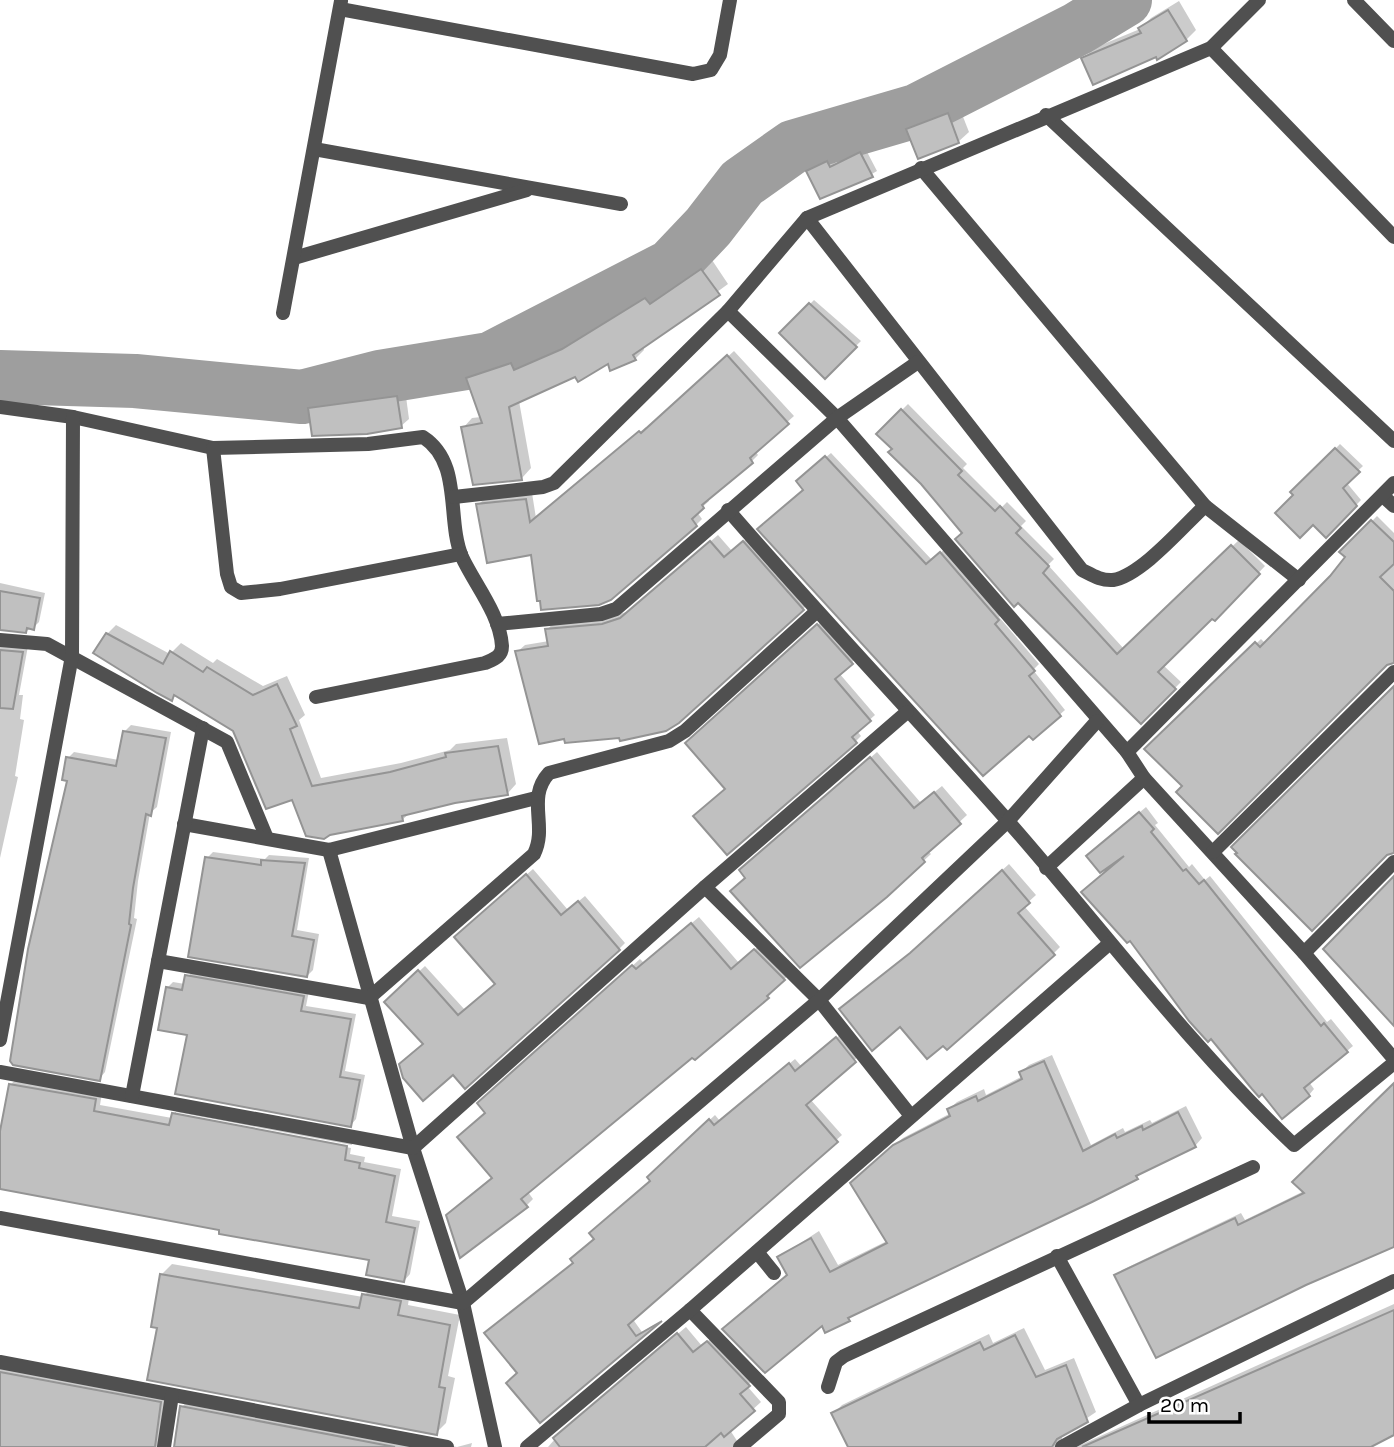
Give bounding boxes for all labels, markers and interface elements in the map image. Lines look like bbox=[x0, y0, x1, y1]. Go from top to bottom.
scale bar bbox=[1149, 1380, 1240, 1424]
text: 20 m bbox=[1160, 1393, 1209, 1417]

